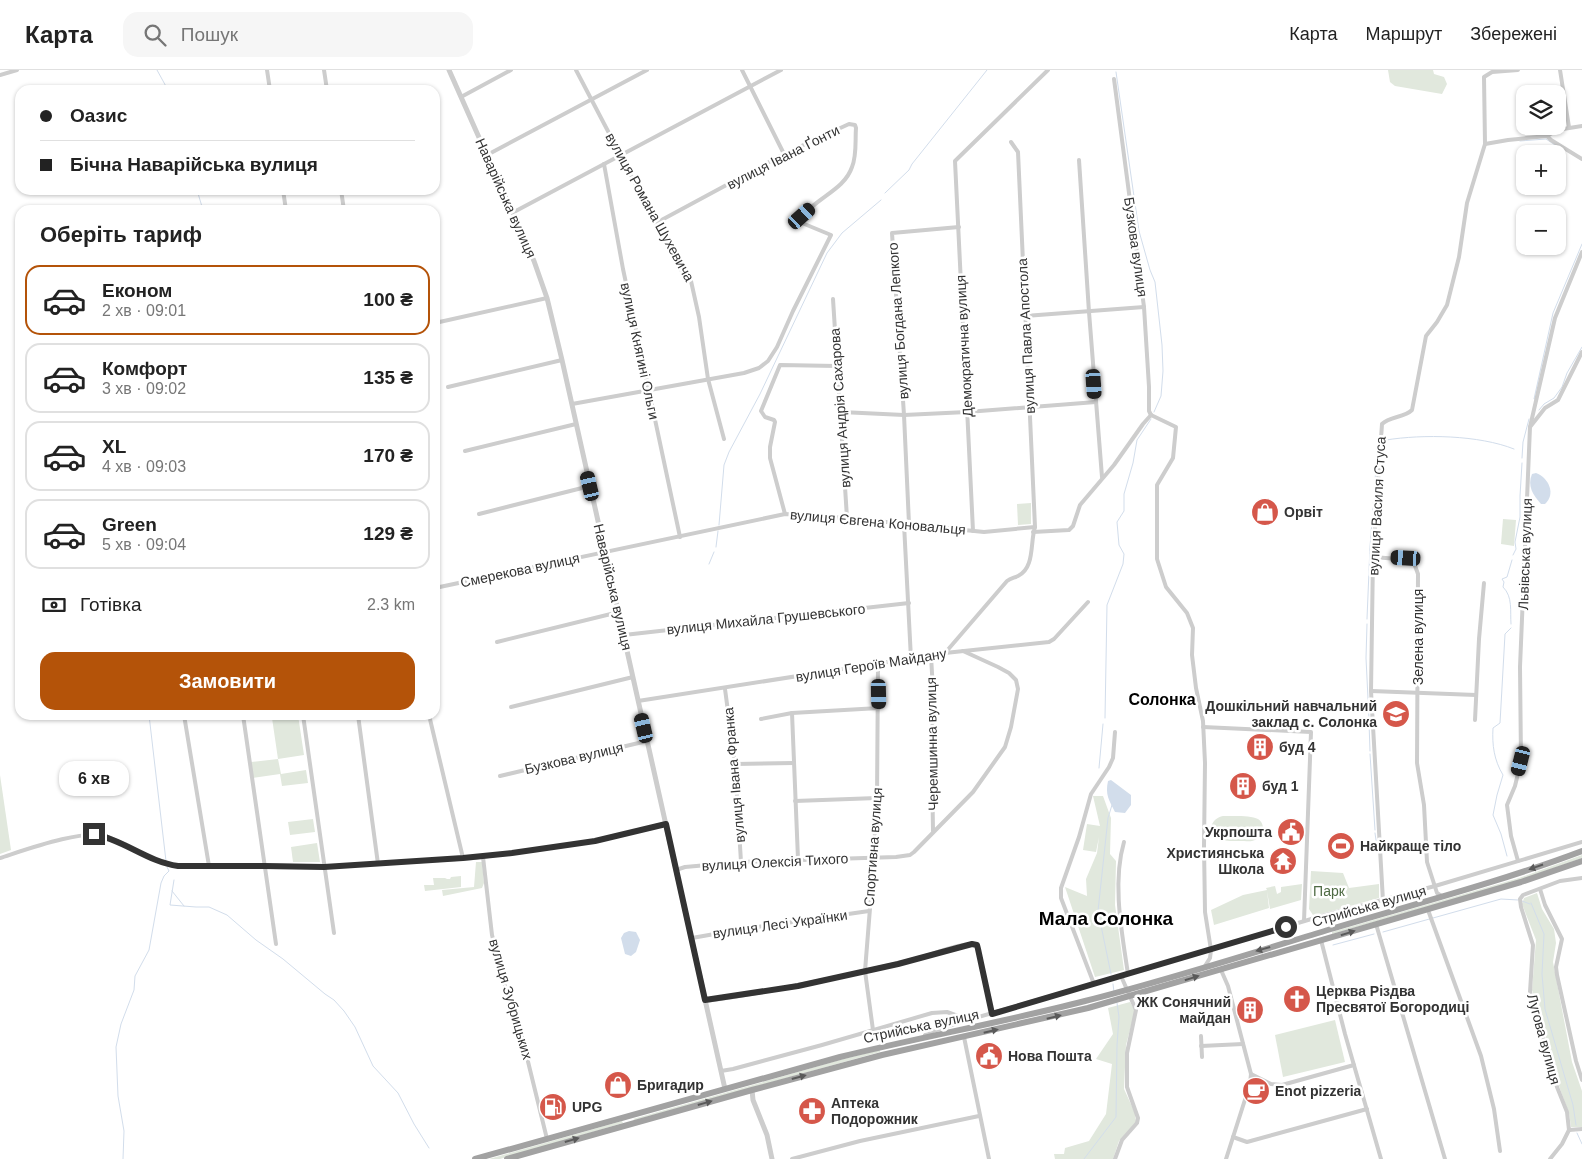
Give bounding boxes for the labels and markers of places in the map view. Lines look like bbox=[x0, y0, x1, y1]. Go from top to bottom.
shop icon: Орвіт bbox=[1250, 497, 1280, 527]
place label: Орвіт bbox=[1284, 504, 1323, 520]
place label: Дошкільний навчальний заклад с. Солонка bbox=[1205, 698, 1377, 730]
school or university icon: Дошкільний навчальний заклад с. Солонка bbox=[1381, 699, 1411, 729]
building icon: буд 4 bbox=[1245, 732, 1275, 762]
place label: буд 4 bbox=[1279, 739, 1316, 755]
building icon: буд 1 bbox=[1228, 771, 1258, 801]
place label: буд 1 bbox=[1262, 778, 1299, 794]
public building icon: Укрпошта bbox=[1276, 817, 1306, 847]
place label: Укрпошта bbox=[1205, 824, 1272, 840]
sports icon: Найкраще тіло bbox=[1326, 831, 1356, 861]
place label: Найкраще тіло bbox=[1360, 838, 1461, 854]
place label: Християнська Школа bbox=[1166, 845, 1264, 877]
temple icon: Християнська Школа bbox=[1268, 846, 1298, 876]
place label: Церква Різдва Пресвятої Богородиці bbox=[1316, 983, 1469, 1015]
church icon: Церква Різдва Пресвятої Богородиці bbox=[1282, 984, 1312, 1014]
place label: ЖК Сонячний майдан bbox=[1136, 994, 1231, 1026]
building icon: ЖК Сонячний майдан bbox=[1235, 995, 1265, 1025]
public building icon: Нова Пошта bbox=[974, 1041, 1004, 1071]
place label: Нова Пошта bbox=[1008, 1048, 1092, 1064]
shop icon: Бригадир bbox=[603, 1070, 633, 1100]
cafe icon: Enot pizzeria bbox=[1241, 1076, 1271, 1106]
place label: Бригадир bbox=[637, 1077, 704, 1093]
place label: Enot pizzeria bbox=[1275, 1083, 1362, 1099]
fuel station icon: UPG bbox=[538, 1092, 568, 1122]
place label: Аптека Подорожник bbox=[831, 1095, 919, 1127]
pharmacy icon: Аптека Подорожник bbox=[797, 1096, 827, 1126]
place label: UPG bbox=[572, 1099, 602, 1115]

